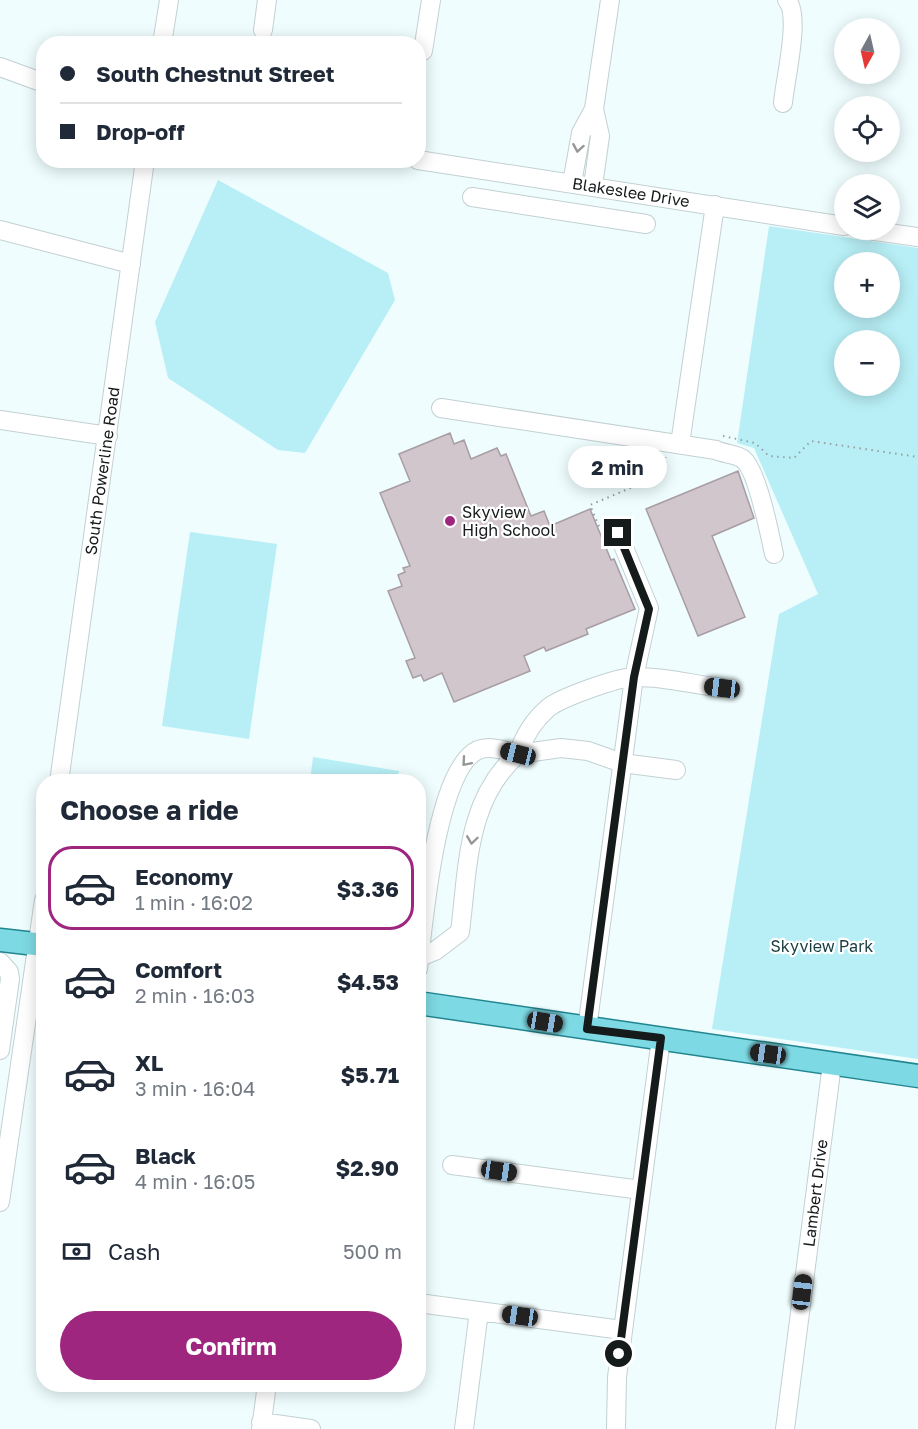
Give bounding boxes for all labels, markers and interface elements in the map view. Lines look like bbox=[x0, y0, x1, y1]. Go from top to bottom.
north arrow bbox=[834, 18, 900, 84]
map controls bbox=[834, 18, 900, 396]
text: South Chestnut Street bbox=[96, 60, 334, 87]
button: locate bbox=[834, 96, 900, 162]
text: Drop-off bbox=[96, 118, 185, 145]
one-way arrow bbox=[573, 144, 585, 153]
street label: Blakeslee Drive bbox=[571, 173, 691, 211]
button: layers bbox=[834, 174, 900, 240]
button: + bbox=[834, 252, 900, 318]
button: − bbox=[834, 330, 900, 396]
street label: South Powerline Road bbox=[80, 386, 124, 556]
callout: 2 min bbox=[568, 446, 668, 488]
text: 2 min bbox=[591, 455, 644, 479]
place label: Skyview High School bbox=[462, 502, 555, 540]
marker: Skyview High School bbox=[443, 514, 457, 528]
route end bbox=[604, 519, 631, 546]
car bbox=[703, 677, 741, 699]
car bbox=[498, 741, 538, 767]
one-way arrow bbox=[462, 755, 473, 766]
text: Choose a ride bbox=[60, 794, 239, 826]
one-way arrow bbox=[466, 836, 479, 845]
icon: car bbox=[63, 861, 117, 915]
text: Economy bbox=[135, 863, 233, 890]
text: $3.36 bbox=[336, 875, 399, 902]
text: 1 min · 16:02 bbox=[135, 890, 253, 914]
park label: Skyview Park bbox=[771, 936, 873, 956]
icon: car bbox=[63, 954, 117, 1008]
text: Comfort bbox=[135, 956, 222, 983]
text: $4.53 bbox=[337, 968, 399, 995]
text: 2 min · 16:03 bbox=[135, 983, 255, 1007]
car bbox=[526, 1010, 564, 1034]
car bbox=[749, 1043, 787, 1065]
icon: car bbox=[63, 1047, 117, 1101]
text: XL bbox=[135, 1049, 163, 1076]
text: $5.71 bbox=[340, 1061, 399, 1088]
text: 3 min · 16:04 bbox=[135, 1076, 255, 1100]
street label: Lambert Drive bbox=[798, 1138, 832, 1248]
icon: car bbox=[63, 1140, 117, 1194]
text: Black bbox=[135, 1142, 196, 1169]
text: $2.90 bbox=[336, 1154, 399, 1181]
car bbox=[480, 1160, 518, 1182]
text: 4 min · 16:05 bbox=[135, 1169, 255, 1193]
icon: cash bbox=[60, 1235, 93, 1268]
text: Cash bbox=[108, 1238, 161, 1265]
text: 500 m bbox=[343, 1239, 402, 1263]
car bbox=[791, 1273, 813, 1311]
car bbox=[501, 1305, 539, 1327]
button: Confirm bbox=[60, 1311, 402, 1380]
route start bbox=[605, 1340, 632, 1367]

